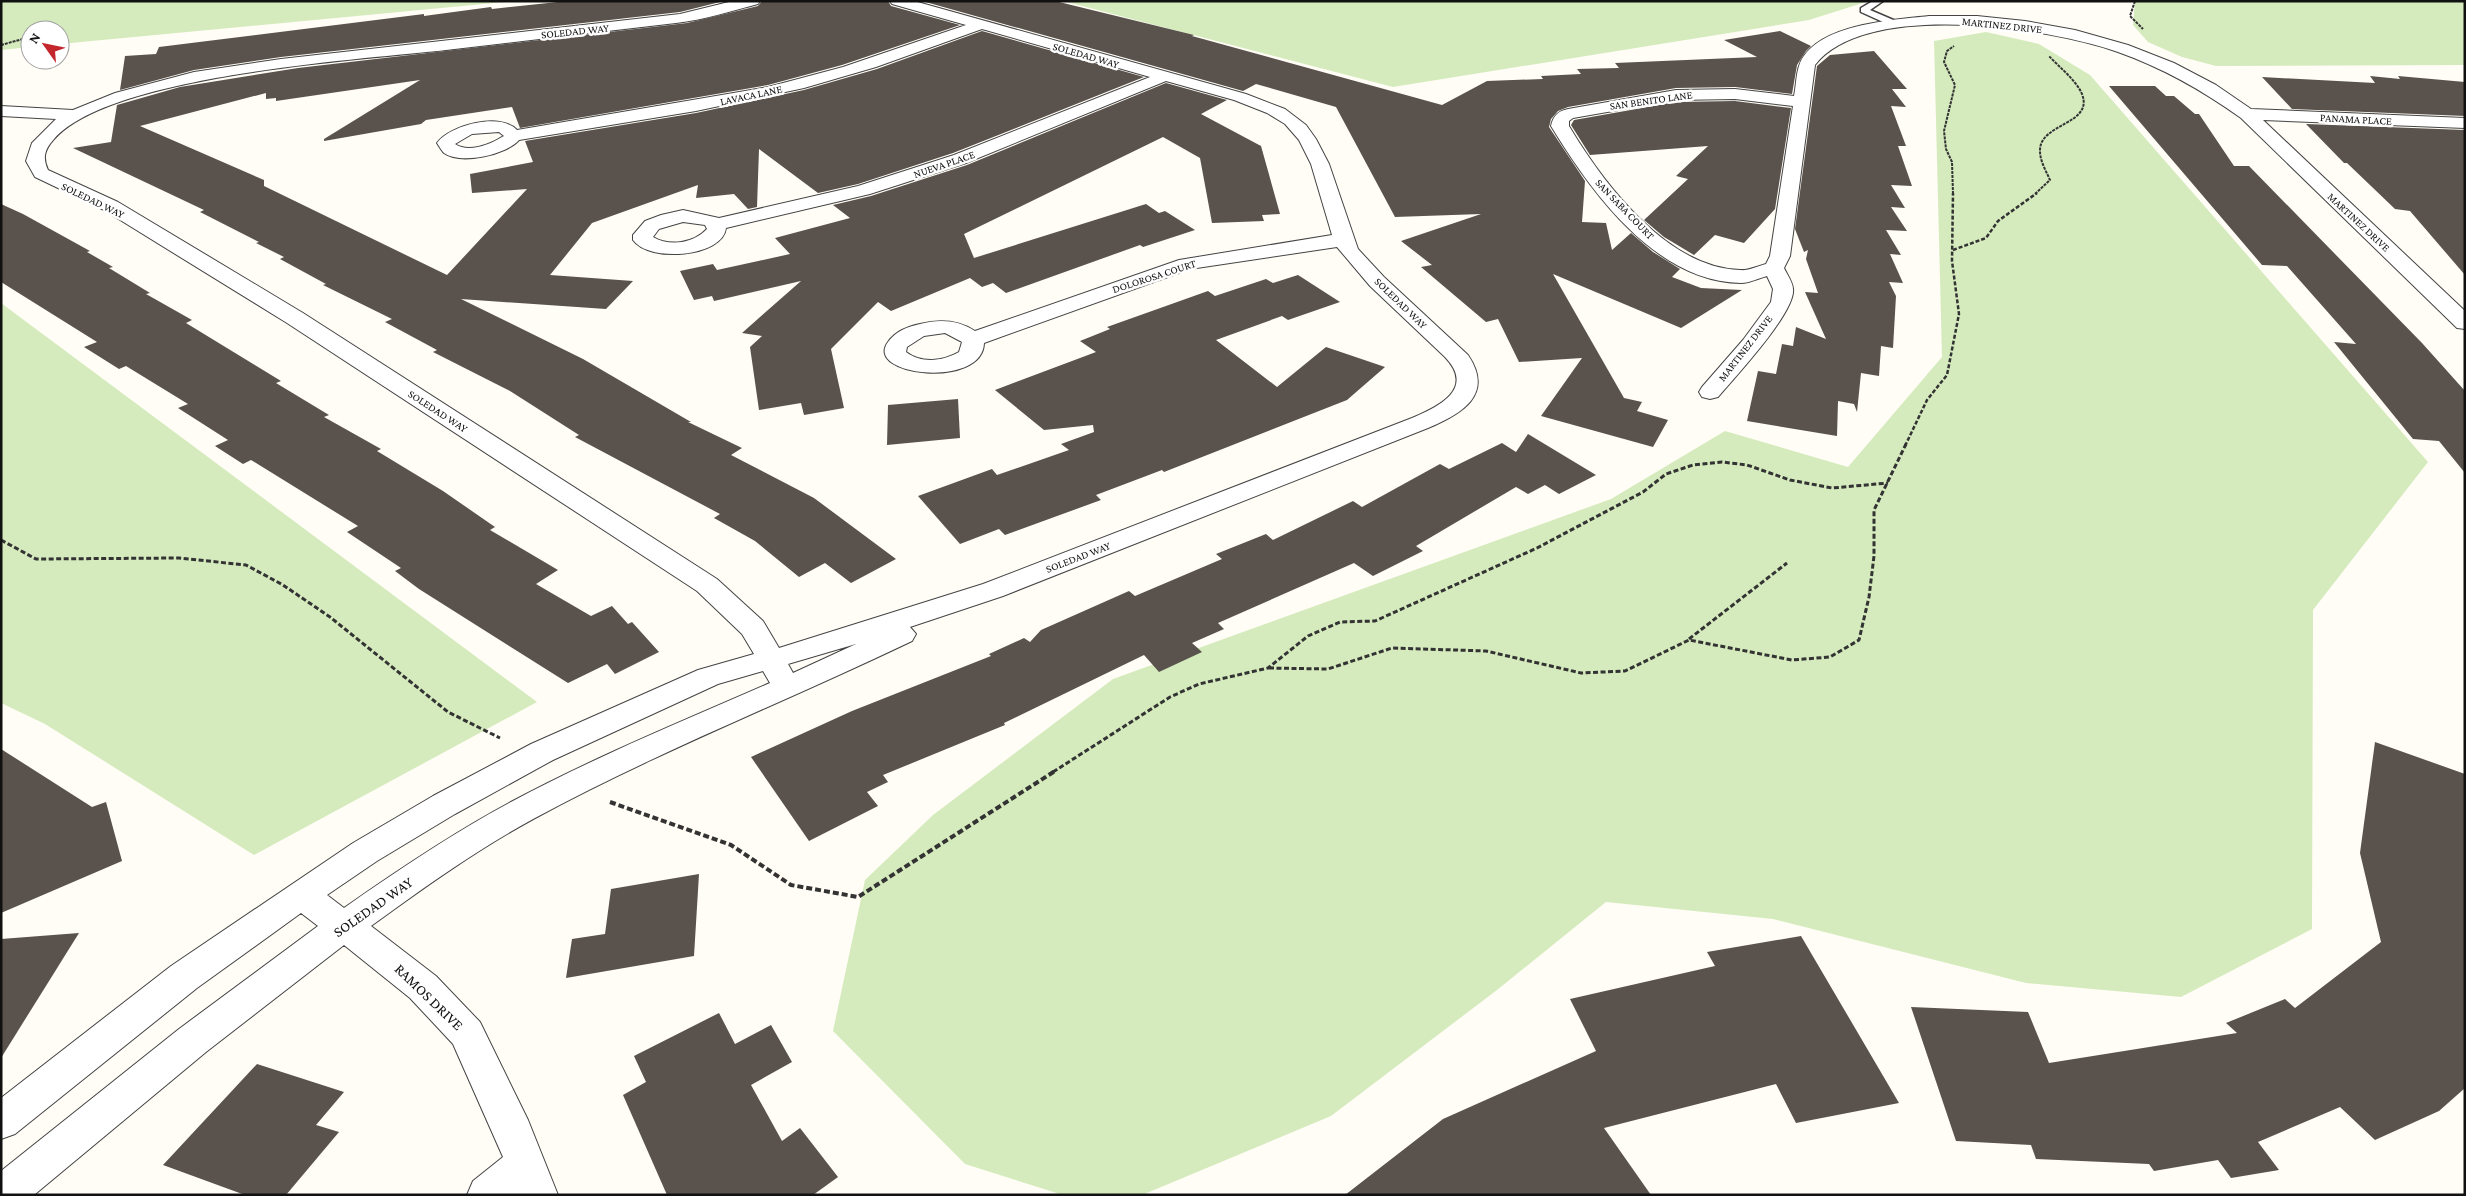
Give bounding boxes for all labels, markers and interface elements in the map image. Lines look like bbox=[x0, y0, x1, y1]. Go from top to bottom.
street label: MARTINEZ DRIVE bbox=[1961, 15, 2043, 35]
north arrow bbox=[20, 20, 70, 70]
street label: SOLEDAD WAY bbox=[540, 21, 610, 41]
text: N bbox=[25, 29, 44, 46]
street label: SOLEDAD WAY bbox=[1052, 40, 1121, 70]
street label: LAVACA LANE bbox=[719, 83, 783, 107]
street label: SAN BENITO LANE bbox=[1609, 88, 1693, 112]
street label: PANAMA PLACE bbox=[2320, 111, 2392, 127]
street label: NUEVA PLACE bbox=[912, 148, 976, 180]
street label: SAN SABA COURT bbox=[1593, 176, 1657, 242]
street label: SOLEDAD WAY bbox=[60, 180, 126, 220]
street label: MARTINEZ DRIVE bbox=[2325, 190, 2393, 254]
street label: DOLOROSA COURT bbox=[1111, 257, 1197, 295]
street label: SOLEDAD WAY bbox=[1372, 275, 1430, 331]
street label: MARTINEZ DRIVE bbox=[1715, 313, 1775, 383]
street label: SOLEDAD WAY bbox=[406, 387, 470, 435]
street label: SOLEDAD WAY bbox=[1044, 539, 1112, 575]
street label: SOLEDAD WAY bbox=[330, 874, 416, 940]
street label: RAMOS DRIVE bbox=[392, 961, 466, 1033]

